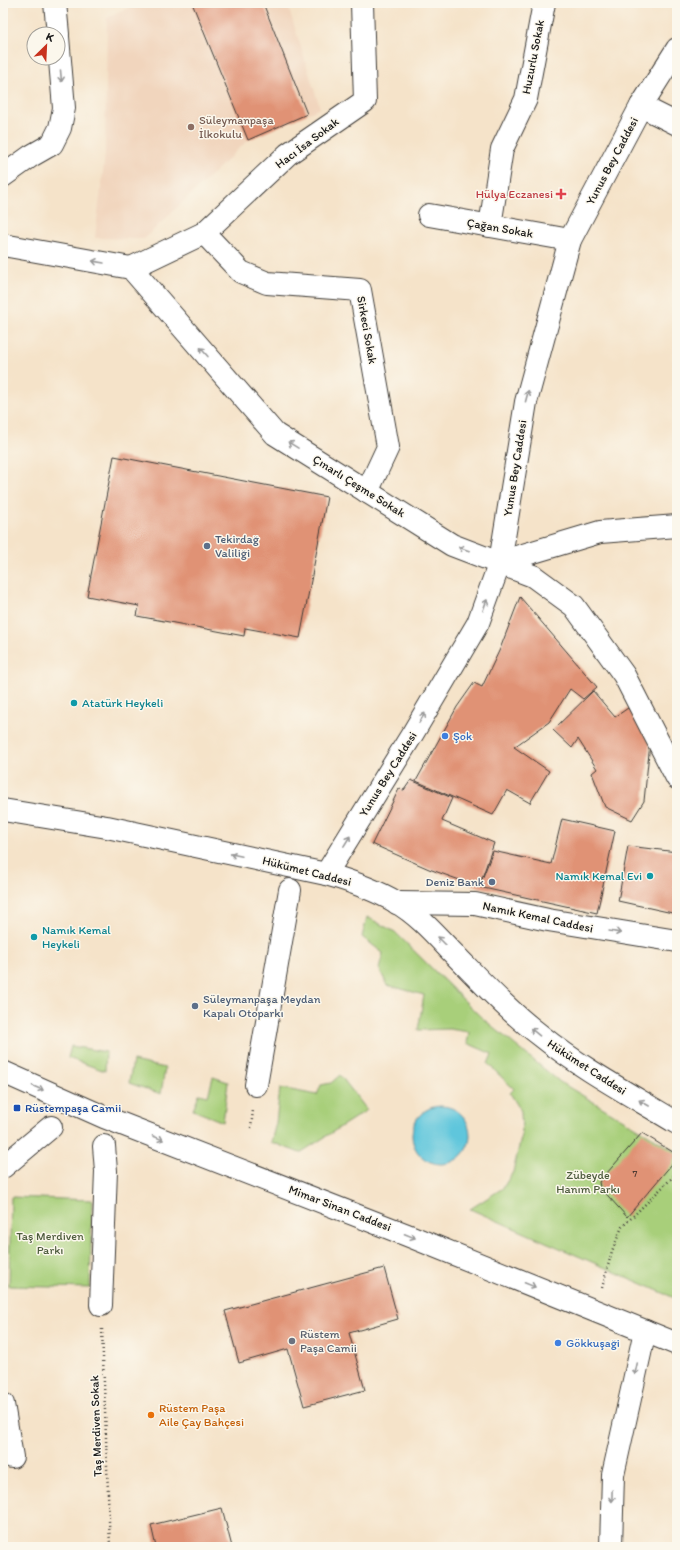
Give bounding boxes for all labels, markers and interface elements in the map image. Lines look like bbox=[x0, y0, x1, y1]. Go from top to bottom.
street label: Huzurlu Sokak bbox=[519, 19, 547, 95]
north arrow bbox=[26, 26, 66, 66]
text: K bbox=[44, 30, 57, 45]
one-way arrow bbox=[58, 69, 65, 82]
place label: Süleymanpaşa İlkokulu bbox=[199, 113, 274, 141]
street label: Hacı İsa Sokak bbox=[272, 114, 342, 171]
street label: Yunus Bey Caddesi bbox=[583, 115, 641, 207]
marker: Süleymanpaşa İlkokulu bbox=[186, 122, 196, 132]
place label: Hülya Eczanesi bbox=[476, 187, 553, 201]
marker: Hülya Eczanesi bbox=[556, 189, 566, 199]
street label: Çağan Sokak bbox=[466, 215, 535, 241]
one-way arrow bbox=[92, 258, 105, 266]
street label: Sirkeci Sokak bbox=[354, 295, 380, 365]
one-way arrow bbox=[199, 346, 208, 357]
one-way arrow bbox=[524, 389, 532, 402]
street label: Yunus Bey Caddesi bbox=[500, 419, 530, 517]
one-way arrow bbox=[288, 441, 299, 449]
street label: Çınarlı Çeşme Sokak bbox=[310, 452, 408, 520]
place label: Tekirdağ Valiliği bbox=[215, 532, 260, 560]
marker: Tekirdağ Valiliği bbox=[202, 541, 212, 551]
one-way arrow bbox=[458, 544, 470, 552]
one-way arrow bbox=[482, 598, 489, 611]
place label: Atatürk Heykeli bbox=[82, 696, 163, 710]
marker: Atatürk Heykeli bbox=[69, 698, 79, 708]
one-way arrow bbox=[419, 712, 427, 724]
street label: Yunus Bey Caddesi bbox=[356, 729, 420, 819]
place label: Şok bbox=[453, 729, 473, 743]
marker: Şok bbox=[440, 731, 450, 741]
one-way arrow bbox=[343, 835, 351, 847]
one-way arrow bbox=[230, 850, 243, 858]
street label: Hükümet Caddesi bbox=[261, 853, 353, 889]
place label: Namık Kemal Evi bbox=[556, 869, 642, 883]
marker: Namık Kemal Evi bbox=[645, 871, 655, 881]
place label: Deniz Bank bbox=[425, 875, 485, 889]
marker: Deniz Bank bbox=[487, 877, 497, 887]
street label: Namık Kemal Caddesi bbox=[481, 898, 595, 936]
place label: Namık Kemal Heykeli bbox=[42, 923, 111, 951]
one-way arrow bbox=[609, 928, 622, 936]
marker: Namık Kemal Heykeli bbox=[29, 932, 39, 942]
one-way arrow bbox=[437, 936, 447, 946]
place label: Süleymanpaşa Meydan Kapalı Otoparkı bbox=[203, 992, 321, 1020]
marker: Süleymanpaşa Meydan Kapalı Otoparkı bbox=[190, 1001, 200, 1011]
one-way arrow bbox=[530, 1027, 541, 1036]
street label: Hükümet Caddesi bbox=[545, 1036, 629, 1098]
one-way arrow bbox=[32, 1085, 44, 1092]
one-way arrow bbox=[638, 1099, 650, 1107]
place label: Rüstempaşa Camii bbox=[25, 1101, 121, 1115]
marker: Rüstempaşa Camii bbox=[12, 1103, 22, 1113]
one-way arrow bbox=[152, 1135, 164, 1143]
house number: 7 bbox=[633, 1167, 638, 1180]
park label: Zübeyde Hanım Parkı bbox=[556, 1168, 620, 1196]
street label: Mimar Sinan Caddesi bbox=[287, 1182, 393, 1234]
park label: Taş Merdiven Parkı bbox=[16, 1229, 84, 1257]
one-way arrow bbox=[403, 1233, 415, 1240]
one-way arrow bbox=[524, 1282, 536, 1290]
place label: Rüstem Paşa Camii bbox=[300, 1327, 357, 1355]
marker: Rüstem Paşa Camii bbox=[287, 1336, 297, 1346]
place label: Gökkuşaği bbox=[566, 1336, 620, 1350]
marker: Gökkuşaği bbox=[553, 1338, 563, 1348]
one-way arrow bbox=[632, 1362, 640, 1375]
street label: Taş Merdiven Sokak bbox=[87, 1374, 105, 1477]
place label: Rüstem Paşa Aile Çay Bahçesi bbox=[159, 1401, 244, 1429]
marker: Rüstem Paşa Aile Çay Bahçesi bbox=[146, 1410, 156, 1420]
one-way arrow bbox=[609, 1489, 616, 1502]

